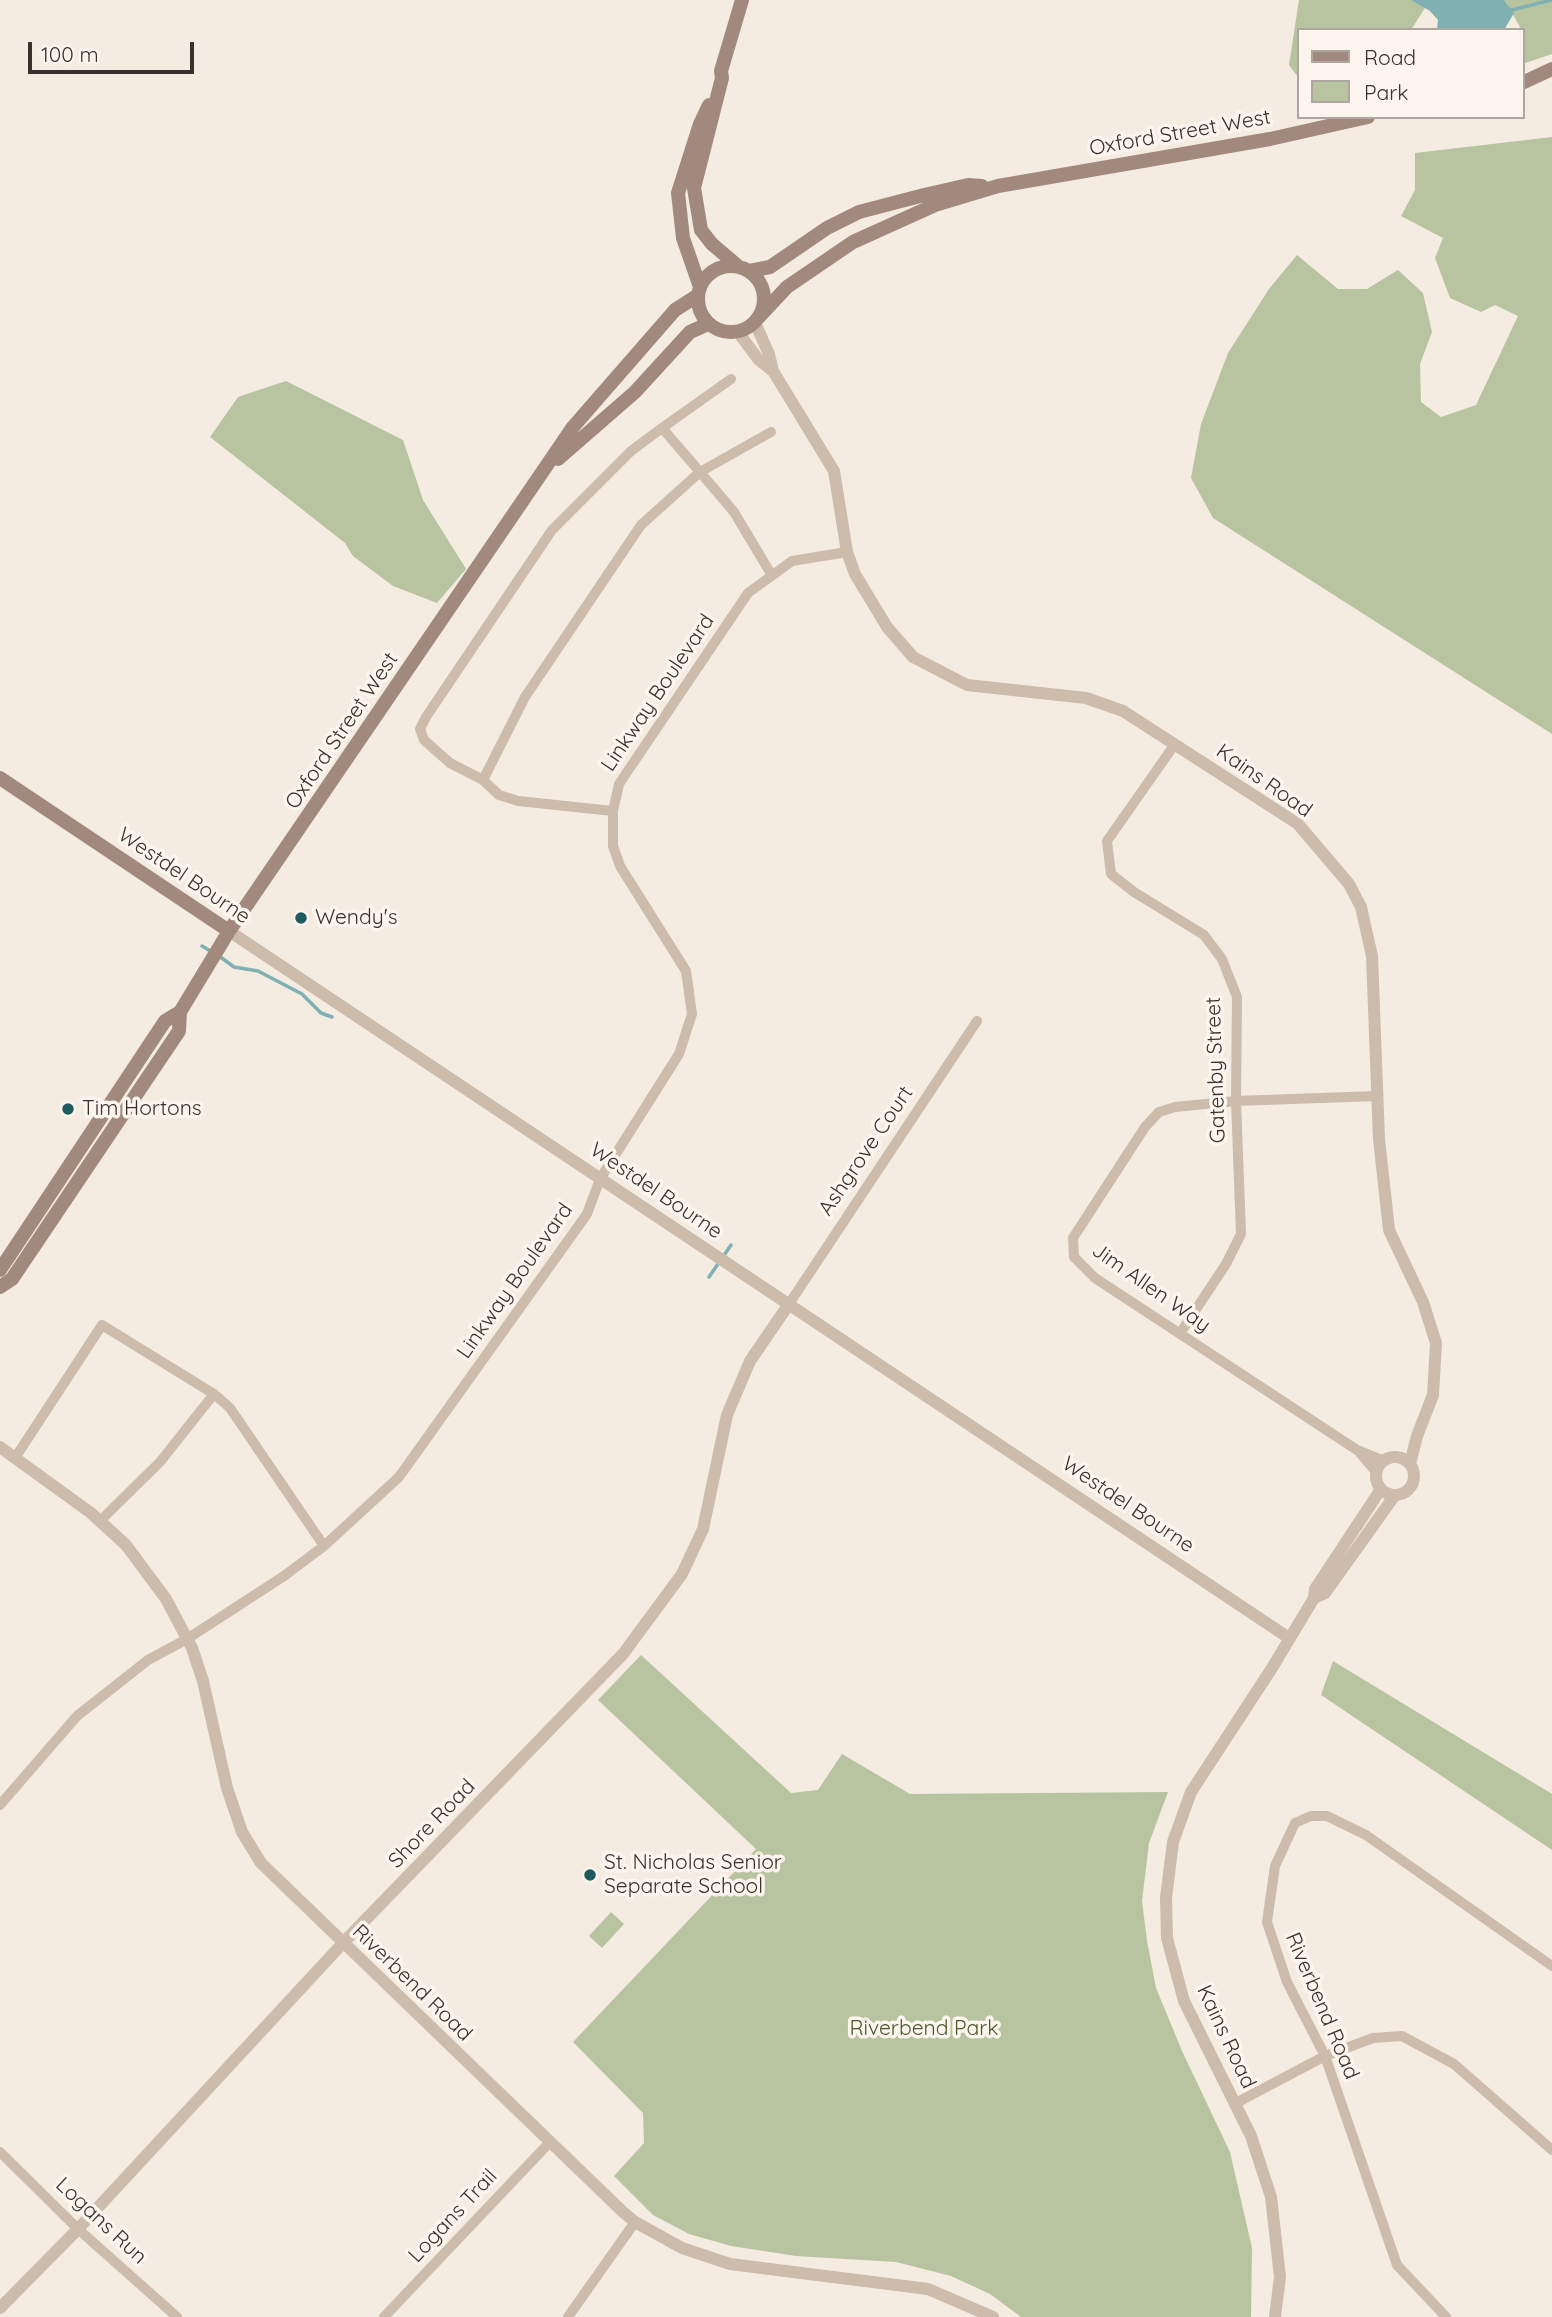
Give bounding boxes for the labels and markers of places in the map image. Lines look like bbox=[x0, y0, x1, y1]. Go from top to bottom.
place label: Wendy's bbox=[315, 905, 398, 931]
marker: Wendy's bbox=[293, 910, 309, 926]
place label: Tim Hortons bbox=[82, 1096, 202, 1122]
marker: Tim Hortons bbox=[60, 1101, 76, 1117]
place label: St. Nicholas Senior Separate School bbox=[604, 1850, 782, 1900]
marker: St. Nicholas Senior Separate School bbox=[582, 1867, 598, 1883]

